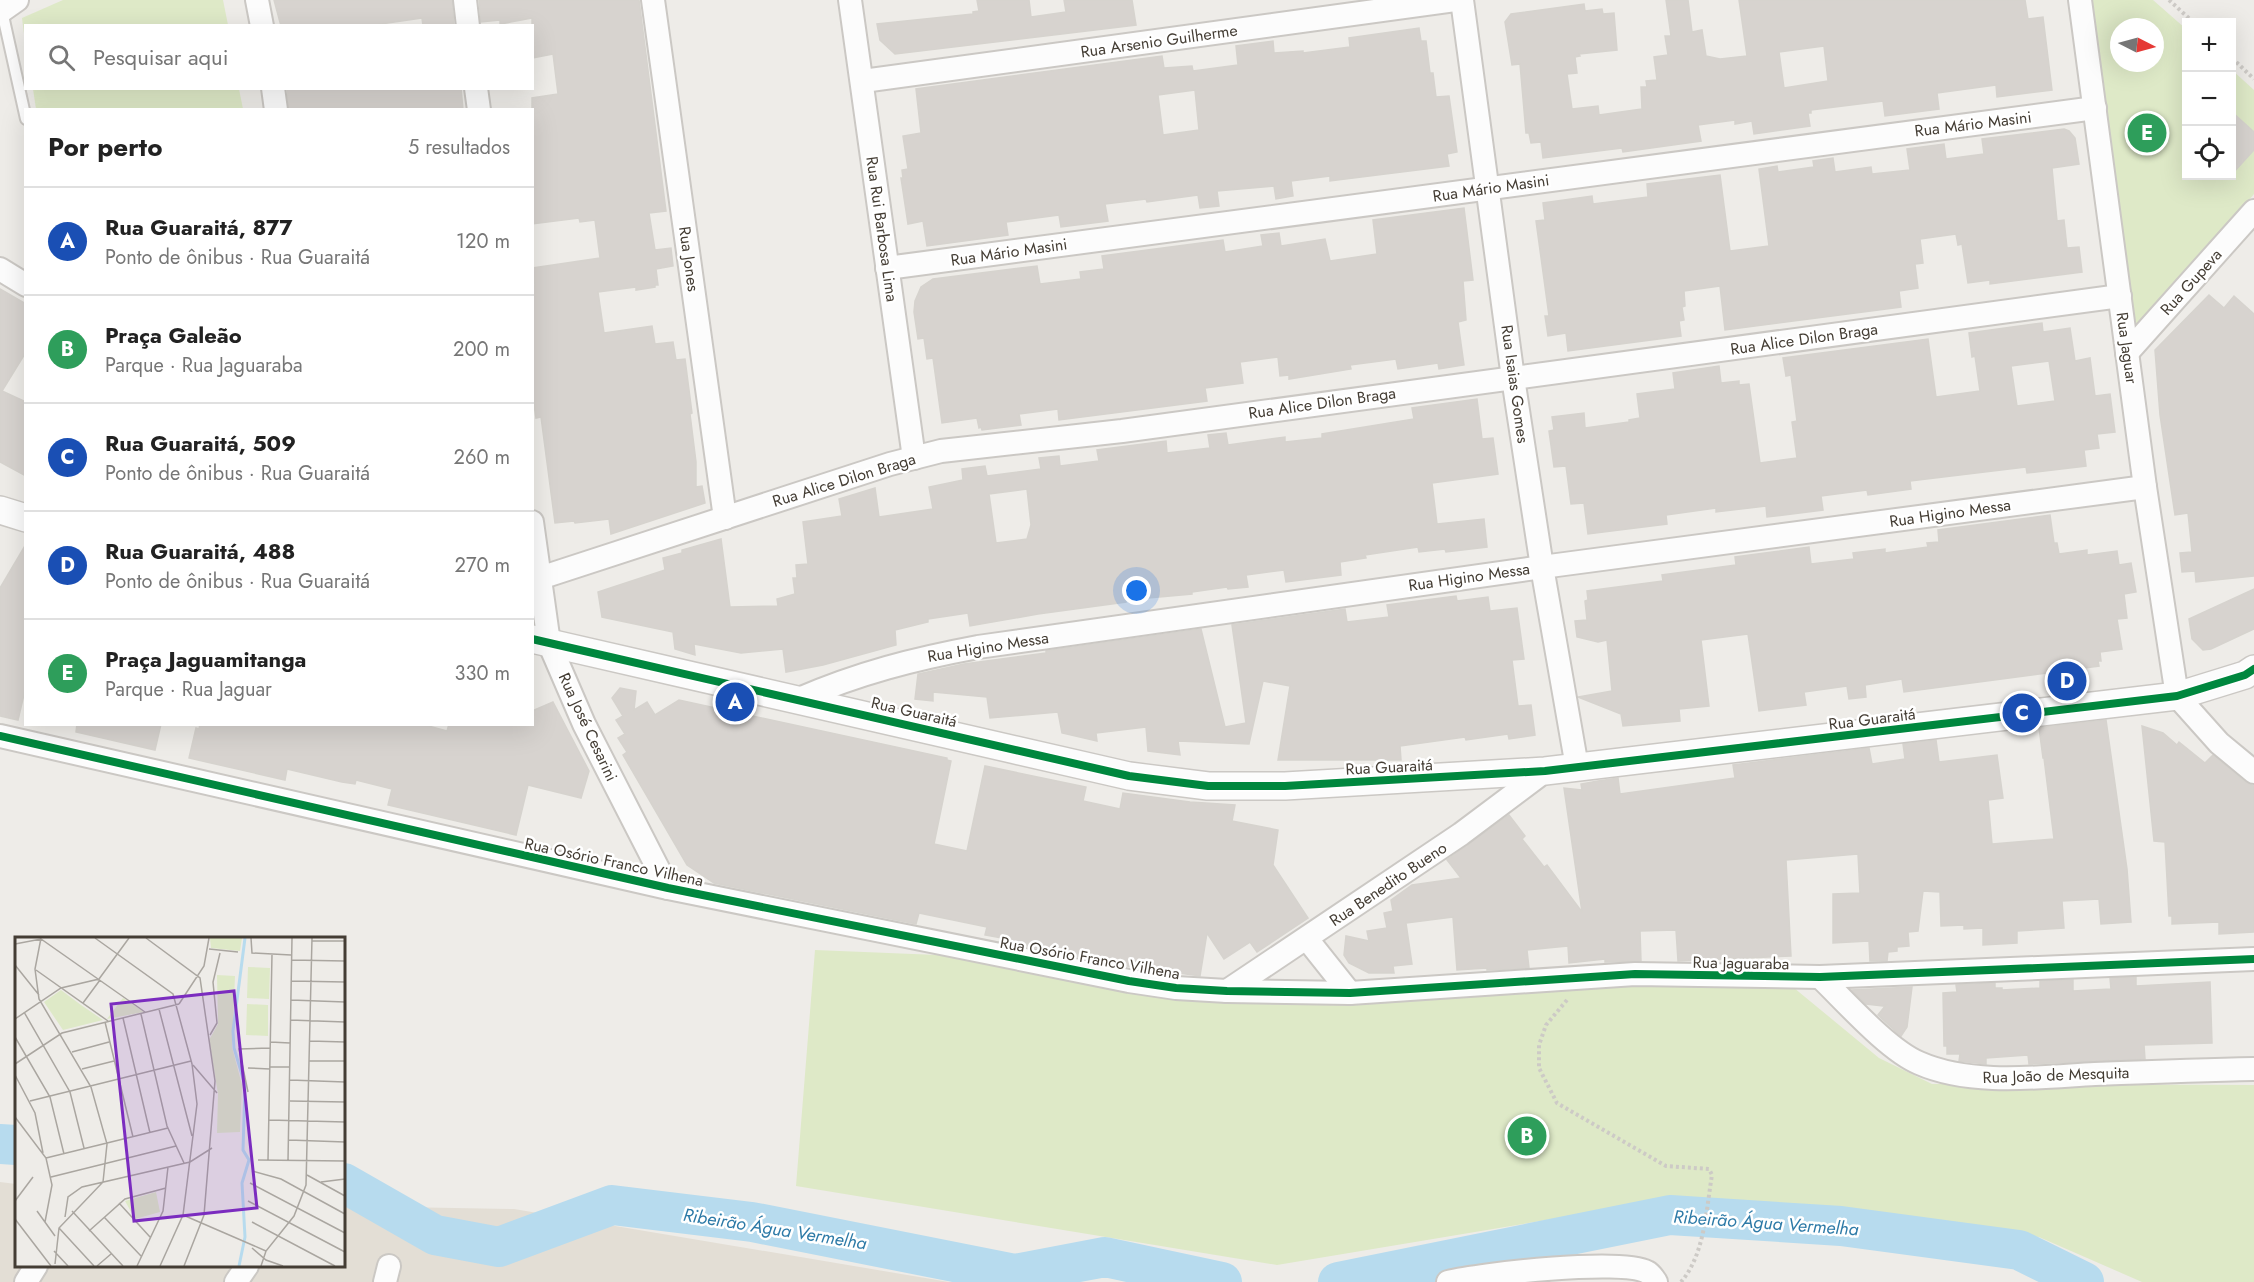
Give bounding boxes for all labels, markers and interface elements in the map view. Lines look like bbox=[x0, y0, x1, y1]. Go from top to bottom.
north arrow bbox=[2110, 18, 2164, 72]
map controls bbox=[2182, 18, 2236, 180]
button: + bbox=[2182, 18, 2236, 72]
street label: Rua Arsenio Guilherme bbox=[1079, 19, 1239, 63]
search box bbox=[24, 24, 534, 90]
icon: search bbox=[45, 41, 78, 74]
text: Pesquisar aqui bbox=[93, 41, 228, 73]
button: − bbox=[2182, 72, 2236, 126]
street label: Rua Mário Masini bbox=[1913, 105, 2033, 143]
pin: E bbox=[2128, 110, 2166, 156]
button: locate bbox=[2182, 126, 2236, 180]
text: Por perto bbox=[48, 128, 162, 166]
text: 5 resultados bbox=[408, 133, 510, 162]
street label: Rua Rui Barbosa Lima bbox=[860, 155, 904, 303]
street label: Rua Mário Masini bbox=[1431, 168, 1551, 208]
text: Rua Guaraitá, 877 bbox=[105, 211, 292, 243]
street label: Rua Jones bbox=[673, 225, 705, 293]
text: A bbox=[60, 227, 75, 256]
text: 120 m bbox=[456, 227, 510, 256]
street label: Rua Mário Masini bbox=[949, 232, 1069, 272]
text: Ponto de ônibus · Rua Guaraitá bbox=[105, 243, 370, 272]
street label: Rua Gupeva bbox=[2155, 244, 2227, 320]
street label: Rua Jaguar bbox=[2111, 311, 2143, 386]
street label: Rua Alice Dilon Braga bbox=[1729, 317, 1879, 361]
text: Praça Galeão bbox=[105, 319, 242, 351]
street label: Rua Isaias Gomes bbox=[1495, 323, 1535, 445]
text: B bbox=[61, 335, 74, 364]
text: 200 m bbox=[453, 335, 510, 364]
text: Parque · Rua Jaguaraba bbox=[105, 351, 303, 380]
street label: Rua Alice Dilon Braga bbox=[1247, 381, 1397, 425]
text: Rua Guaraitá, 509 bbox=[105, 427, 296, 459]
text: C bbox=[60, 443, 75, 472]
text: 260 m bbox=[454, 443, 510, 472]
street label: Rua Alice Dilon Braga bbox=[770, 447, 918, 513]
text: Ponto de ônibus · Rua Guaraitá bbox=[105, 459, 370, 488]
street label: Rua Higino Messa bbox=[1888, 493, 2012, 533]
text: Rua Guaraitá, 488 bbox=[105, 535, 295, 567]
text: D bbox=[60, 551, 75, 580]
text: 270 m bbox=[455, 551, 510, 580]
street label: Rua Higino Messa bbox=[1407, 557, 1531, 597]
text: Ponto de ônibus · Rua Guaraitá bbox=[105, 567, 370, 596]
your location bbox=[1122, 576, 1151, 605]
street label: Rua Higino Messa bbox=[926, 626, 1050, 668]
text: Praça Jaguamitanga bbox=[105, 643, 306, 675]
pin: D bbox=[2048, 658, 2086, 704]
text: E bbox=[61, 659, 74, 688]
text: 330 m bbox=[455, 659, 510, 688]
street label: Rua José Cesarini bbox=[553, 669, 623, 785]
text: Parque · Rua Jaguar bbox=[105, 675, 272, 704]
pin: A bbox=[716, 680, 754, 724]
pin: C bbox=[2002, 690, 2042, 736]
street label: Rua Guaraitá bbox=[869, 691, 959, 733]
street label: Rua Guaraitá bbox=[1827, 702, 1917, 736]
street label: Rua Guaraitá bbox=[1345, 753, 1433, 781]
street label: Rua Osório Franco Vilhena bbox=[522, 832, 706, 892]
street label: Rua Benedito Bueno bbox=[1325, 836, 1451, 932]
street label: Rua Osório Franco Vilhena bbox=[998, 931, 1182, 985]
inset map bbox=[15, 937, 345, 1267]
street label: Rua Jaguaraba bbox=[1693, 951, 1789, 975]
street label: Rua João de Mesquita bbox=[1982, 1061, 2130, 1089]
pin: B bbox=[1508, 1114, 1546, 1158]
water label: Ribeirão Água Vermelha bbox=[681, 1202, 869, 1256]
water label: Ribeirão Água Vermelha bbox=[1673, 1204, 1859, 1242]

